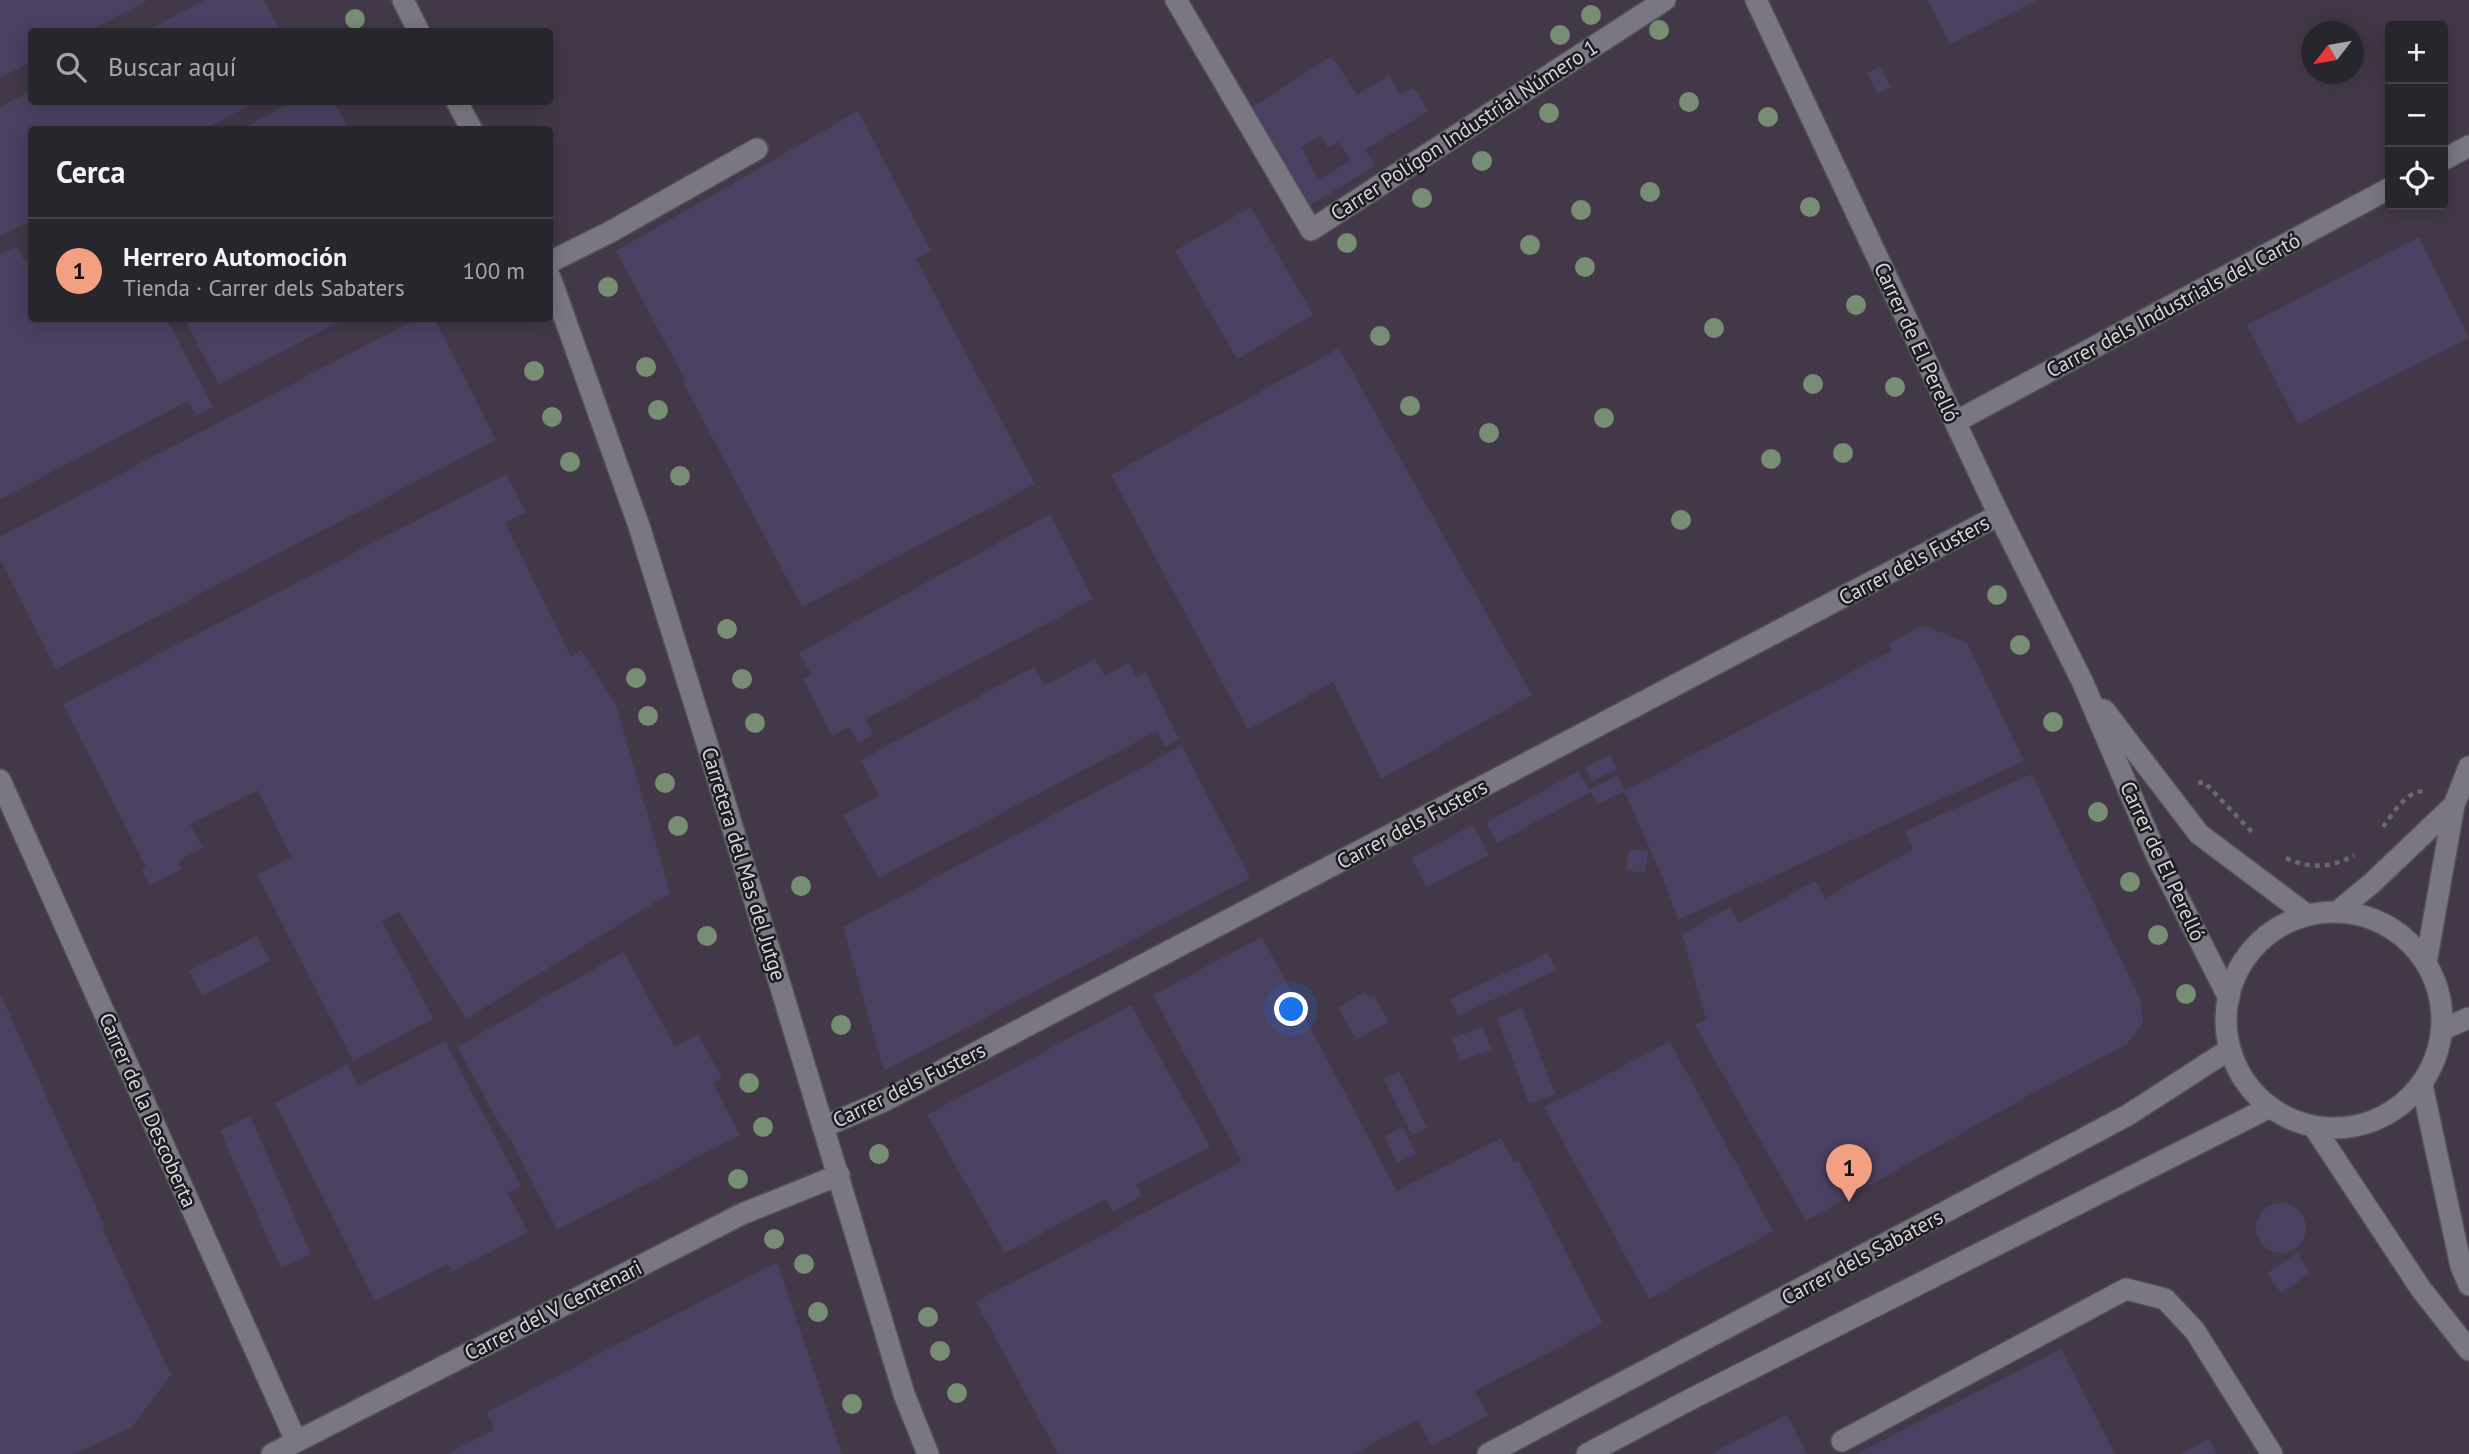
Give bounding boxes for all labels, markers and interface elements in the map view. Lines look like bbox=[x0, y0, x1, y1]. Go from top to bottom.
north arrow bbox=[2301, 21, 2364, 84]
map controls bbox=[2385, 21, 2448, 210]
button: + bbox=[2385, 21, 2448, 84]
search box bbox=[28, 28, 553, 105]
street label: Carrer Polígon Industrial Número 1 bbox=[1325, 33, 1603, 227]
icon: search bbox=[52, 48, 90, 86]
text: Buscar aquí bbox=[108, 50, 236, 83]
button: − bbox=[2385, 84, 2448, 147]
button: locate bbox=[2385, 147, 2448, 210]
text: Cerca bbox=[56, 152, 125, 191]
street label: Carrer dels Industrials del Cartó bbox=[2041, 226, 2305, 384]
text: Herrero Automoción bbox=[123, 240, 347, 273]
text: 1 bbox=[72, 256, 86, 285]
text: 100 m bbox=[463, 256, 525, 285]
street label: Carrer de El Perelló bbox=[1868, 258, 1966, 426]
text: Tienda · Carrer dels Sabaters bbox=[123, 273, 405, 302]
street label: Carrer dels Fusters bbox=[1834, 509, 1994, 611]
street label: Carretera del Mas del Jutge bbox=[696, 744, 792, 984]
street label: Carrer dels Fusters bbox=[1332, 773, 1492, 875]
street label: Carrer de El Perelló bbox=[2114, 777, 2212, 945]
your location bbox=[1274, 992, 1308, 1026]
street label: Carrer de la Descoberta bbox=[93, 1008, 203, 1212]
street label: Carrer dels Fusters bbox=[828, 1036, 990, 1134]
pin: 1 bbox=[1826, 1144, 1872, 1202]
street label: Carrer dels Sabaters bbox=[1777, 1203, 1947, 1311]
street label: Carrer del V Centenari bbox=[460, 1254, 646, 1366]

